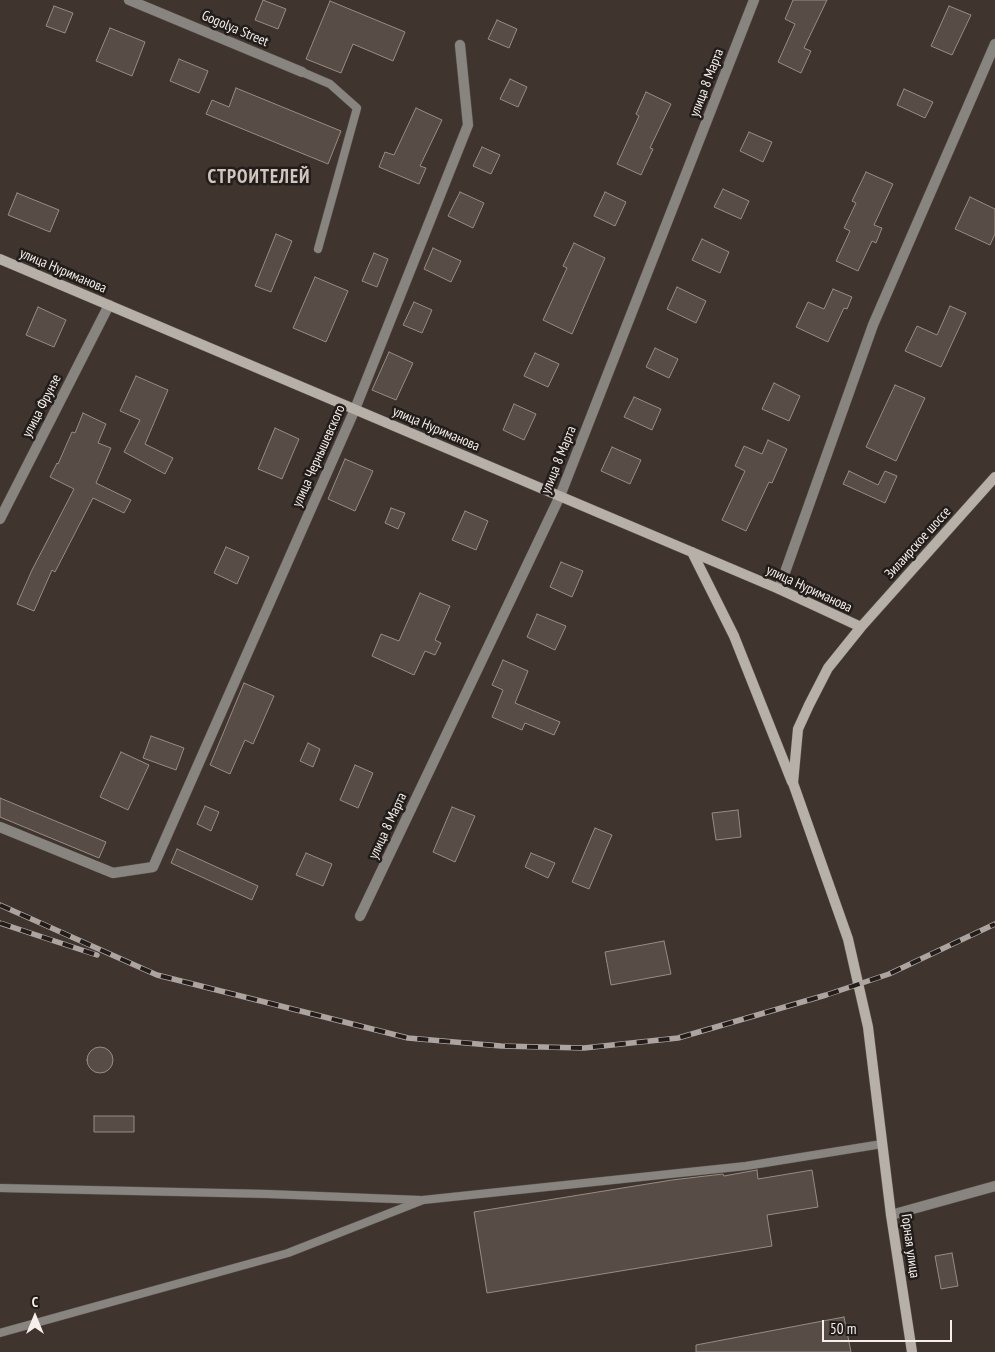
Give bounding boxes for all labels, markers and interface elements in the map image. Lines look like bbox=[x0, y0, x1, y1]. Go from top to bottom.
street label: Gogolya Street bbox=[199, 7, 271, 51]
street label: улица 8 Марта bbox=[686, 47, 728, 119]
district label: СТРОИТЕЛЕЙ bbox=[206, 167, 312, 189]
street label: улица Нуриманова bbox=[17, 245, 109, 297]
street label: улица Фрунзе bbox=[19, 372, 65, 440]
street label: улица Чернышевского bbox=[289, 402, 349, 510]
street label: улица Нуриманова bbox=[390, 403, 482, 455]
street label: улица 8 Марта bbox=[538, 424, 580, 496]
street label: Зилаирское шоссе bbox=[881, 504, 955, 582]
street label: улица Нуриманова bbox=[763, 562, 855, 616]
street label: улица 8 Марта bbox=[365, 790, 411, 862]
street label: Горная улица bbox=[897, 1213, 923, 1279]
north arrow bbox=[10, 1292, 60, 1342]
text: С bbox=[32, 1293, 38, 1311]
scale bar bbox=[825, 1310, 955, 1342]
text: 50 m bbox=[830, 1319, 856, 1338]

